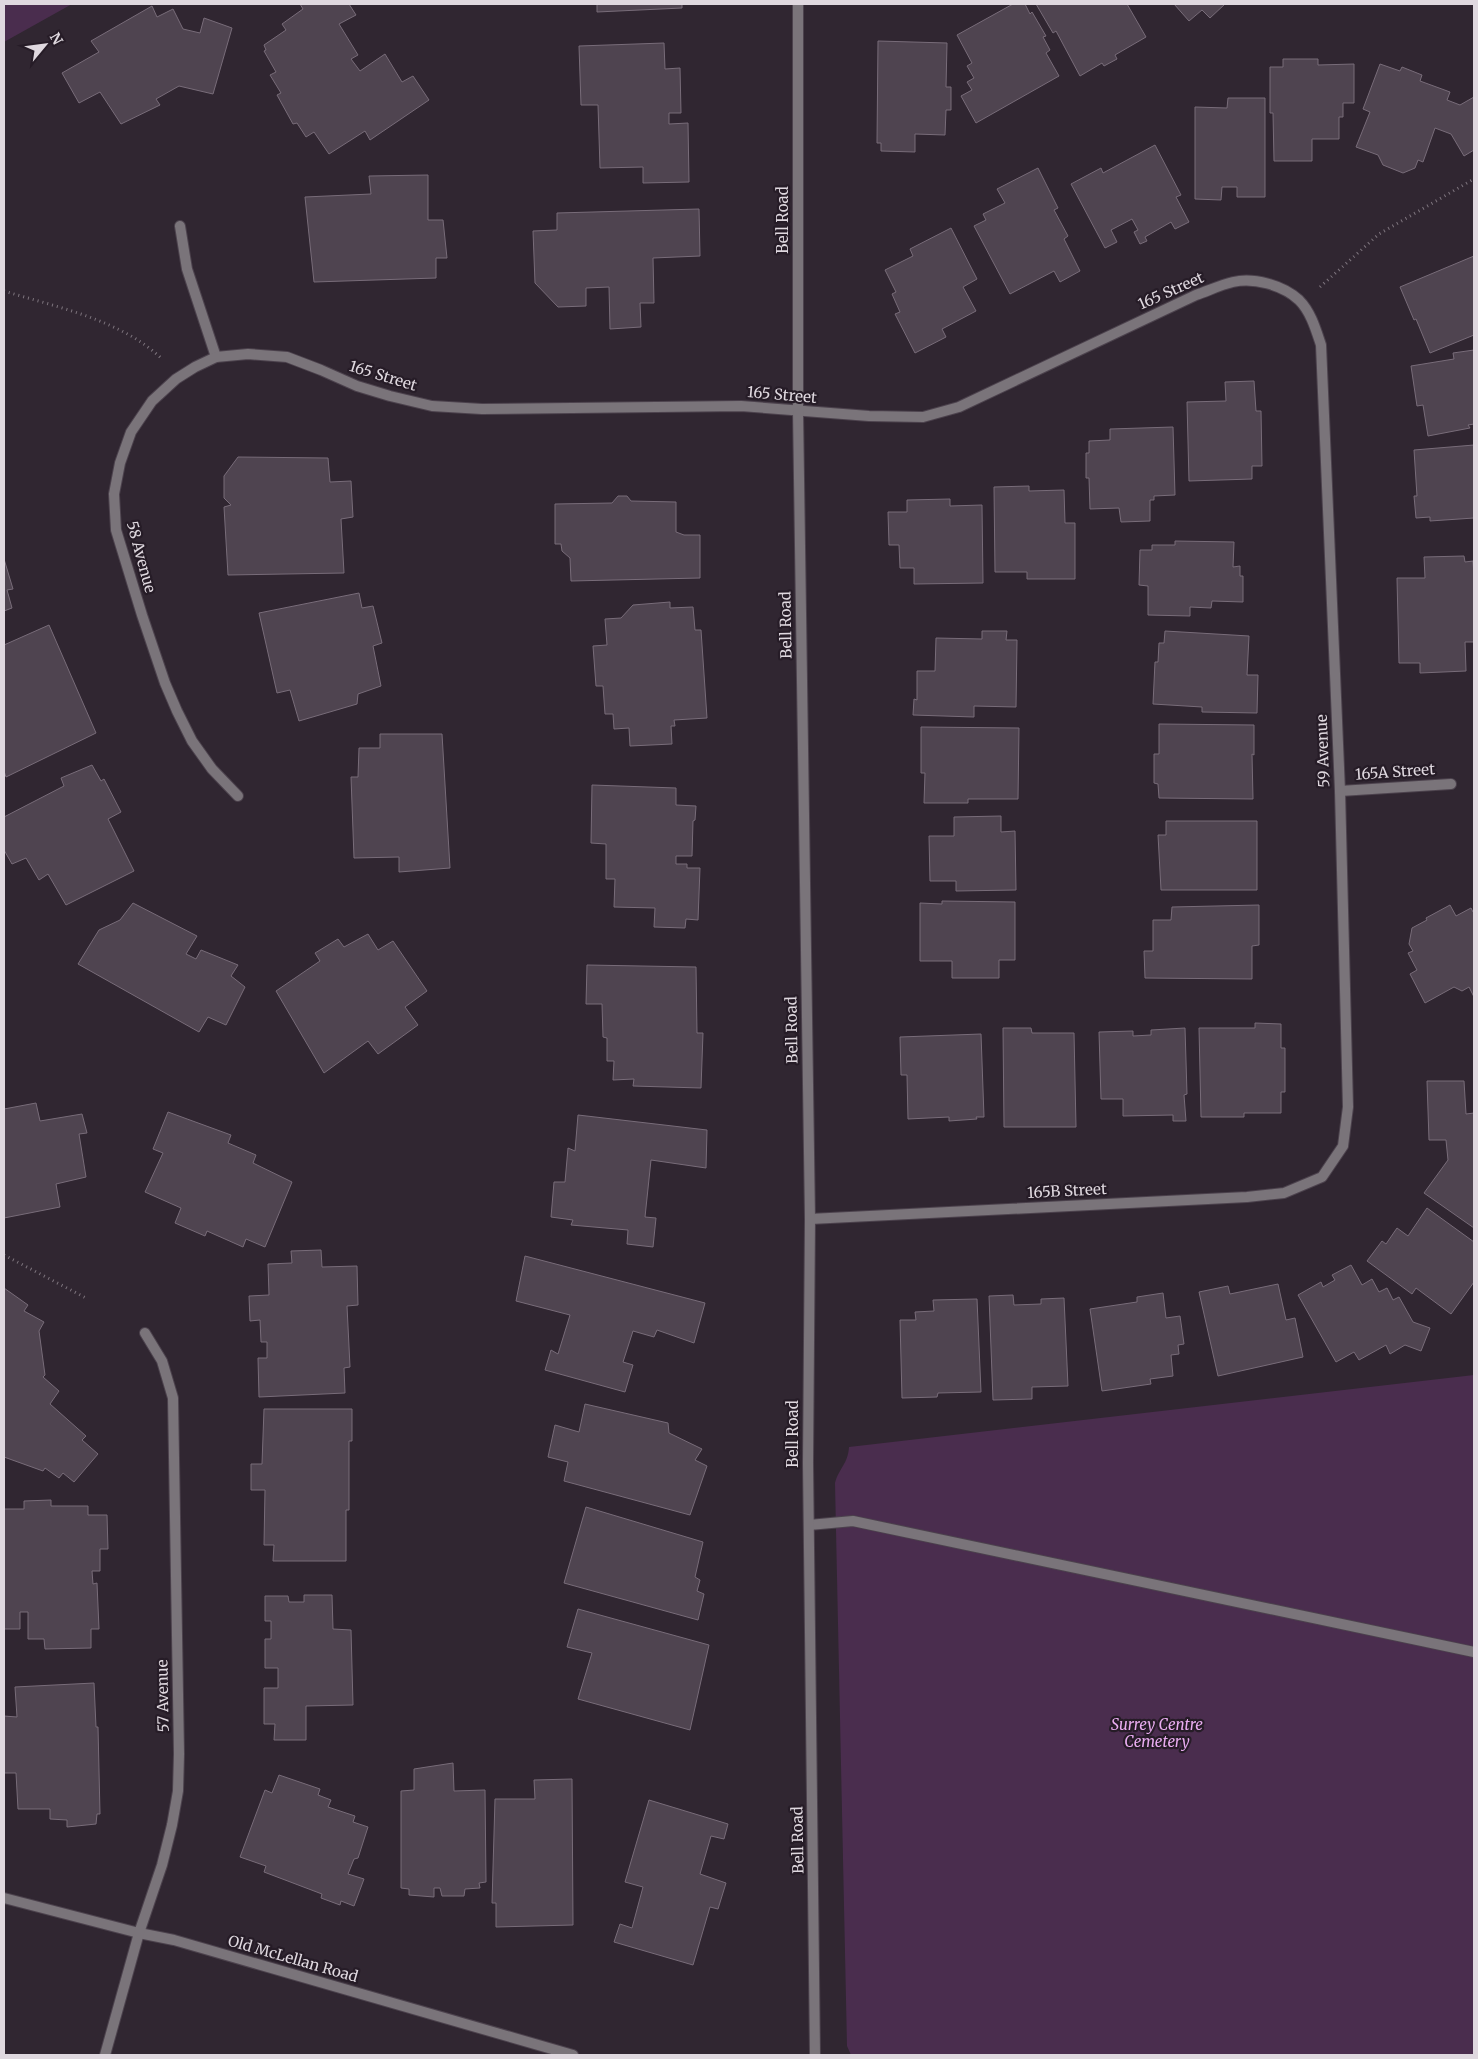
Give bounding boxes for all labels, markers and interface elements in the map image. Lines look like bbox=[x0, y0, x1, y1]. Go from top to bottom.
north arrow bbox=[20, 20, 70, 70]
text: N bbox=[46, 29, 67, 48]
street label: Bell Road bbox=[773, 186, 792, 254]
street label: 165 Street bbox=[1135, 268, 1207, 313]
street label: 165 Street bbox=[347, 356, 419, 395]
street label: 165 Street bbox=[746, 382, 818, 407]
street label: 58 Avenue bbox=[123, 519, 160, 595]
street label: Bell Road bbox=[775, 591, 796, 659]
street label: 59 Avenue bbox=[1312, 714, 1333, 788]
street label: 165A Street bbox=[1354, 759, 1436, 784]
street label: Bell Road bbox=[781, 996, 802, 1064]
street label: 165B Street bbox=[1027, 1179, 1107, 1202]
street label: Bell Road bbox=[783, 1400, 802, 1468]
street label: 57 Avenue bbox=[152, 1659, 173, 1733]
park label: Surrey Centre Cemetery bbox=[1111, 1715, 1203, 1751]
street label: Bell Road bbox=[787, 1806, 808, 1874]
street label: Old McLellan Road bbox=[226, 1931, 360, 1986]

